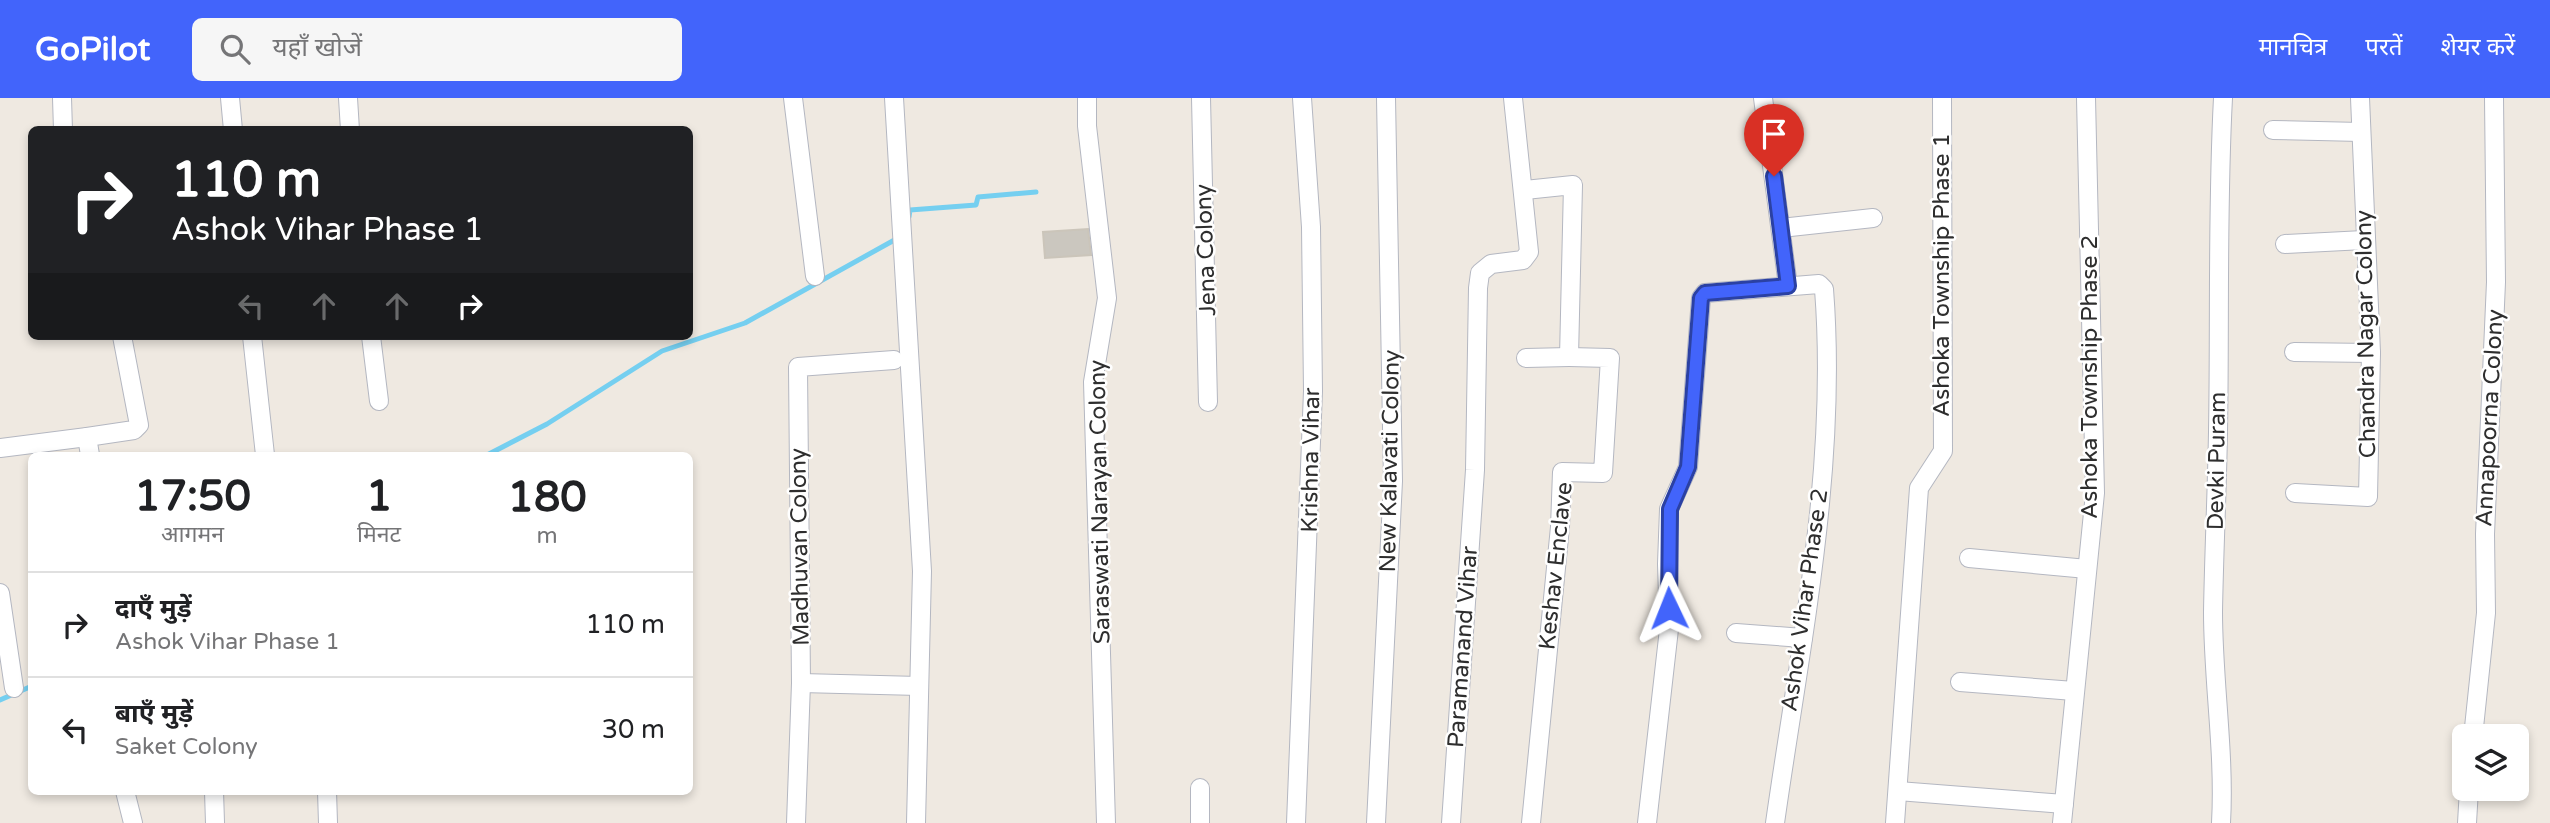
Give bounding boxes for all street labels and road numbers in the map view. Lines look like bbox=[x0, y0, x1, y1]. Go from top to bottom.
street label: Ashoka Township Phase 1 bbox=[1928, 133, 1956, 417]
street label: Jena Colony bbox=[1190, 183, 1222, 317]
street label: Chandra Nagar Colony bbox=[2350, 210, 2382, 458]
street label: Ashoka Township Phase 2 bbox=[2076, 235, 2104, 519]
street label: Annapoorna Colony bbox=[2470, 309, 2510, 527]
street label: New Kalavati Colony bbox=[1374, 349, 1406, 573]
street label: Saraswati Narayan Colony bbox=[1084, 360, 1116, 644]
street label: Krishna Vihar bbox=[1296, 387, 1326, 533]
street label: Devki Puram bbox=[2202, 392, 2232, 530]
street label: Madhuvan Colony bbox=[784, 448, 816, 646]
street label: Keshav Enclave bbox=[1533, 481, 1579, 651]
street label: Ashok Vihar Phase 2 bbox=[1776, 487, 1834, 713]
street label: Paramanand Vihar bbox=[1442, 545, 1484, 749]

